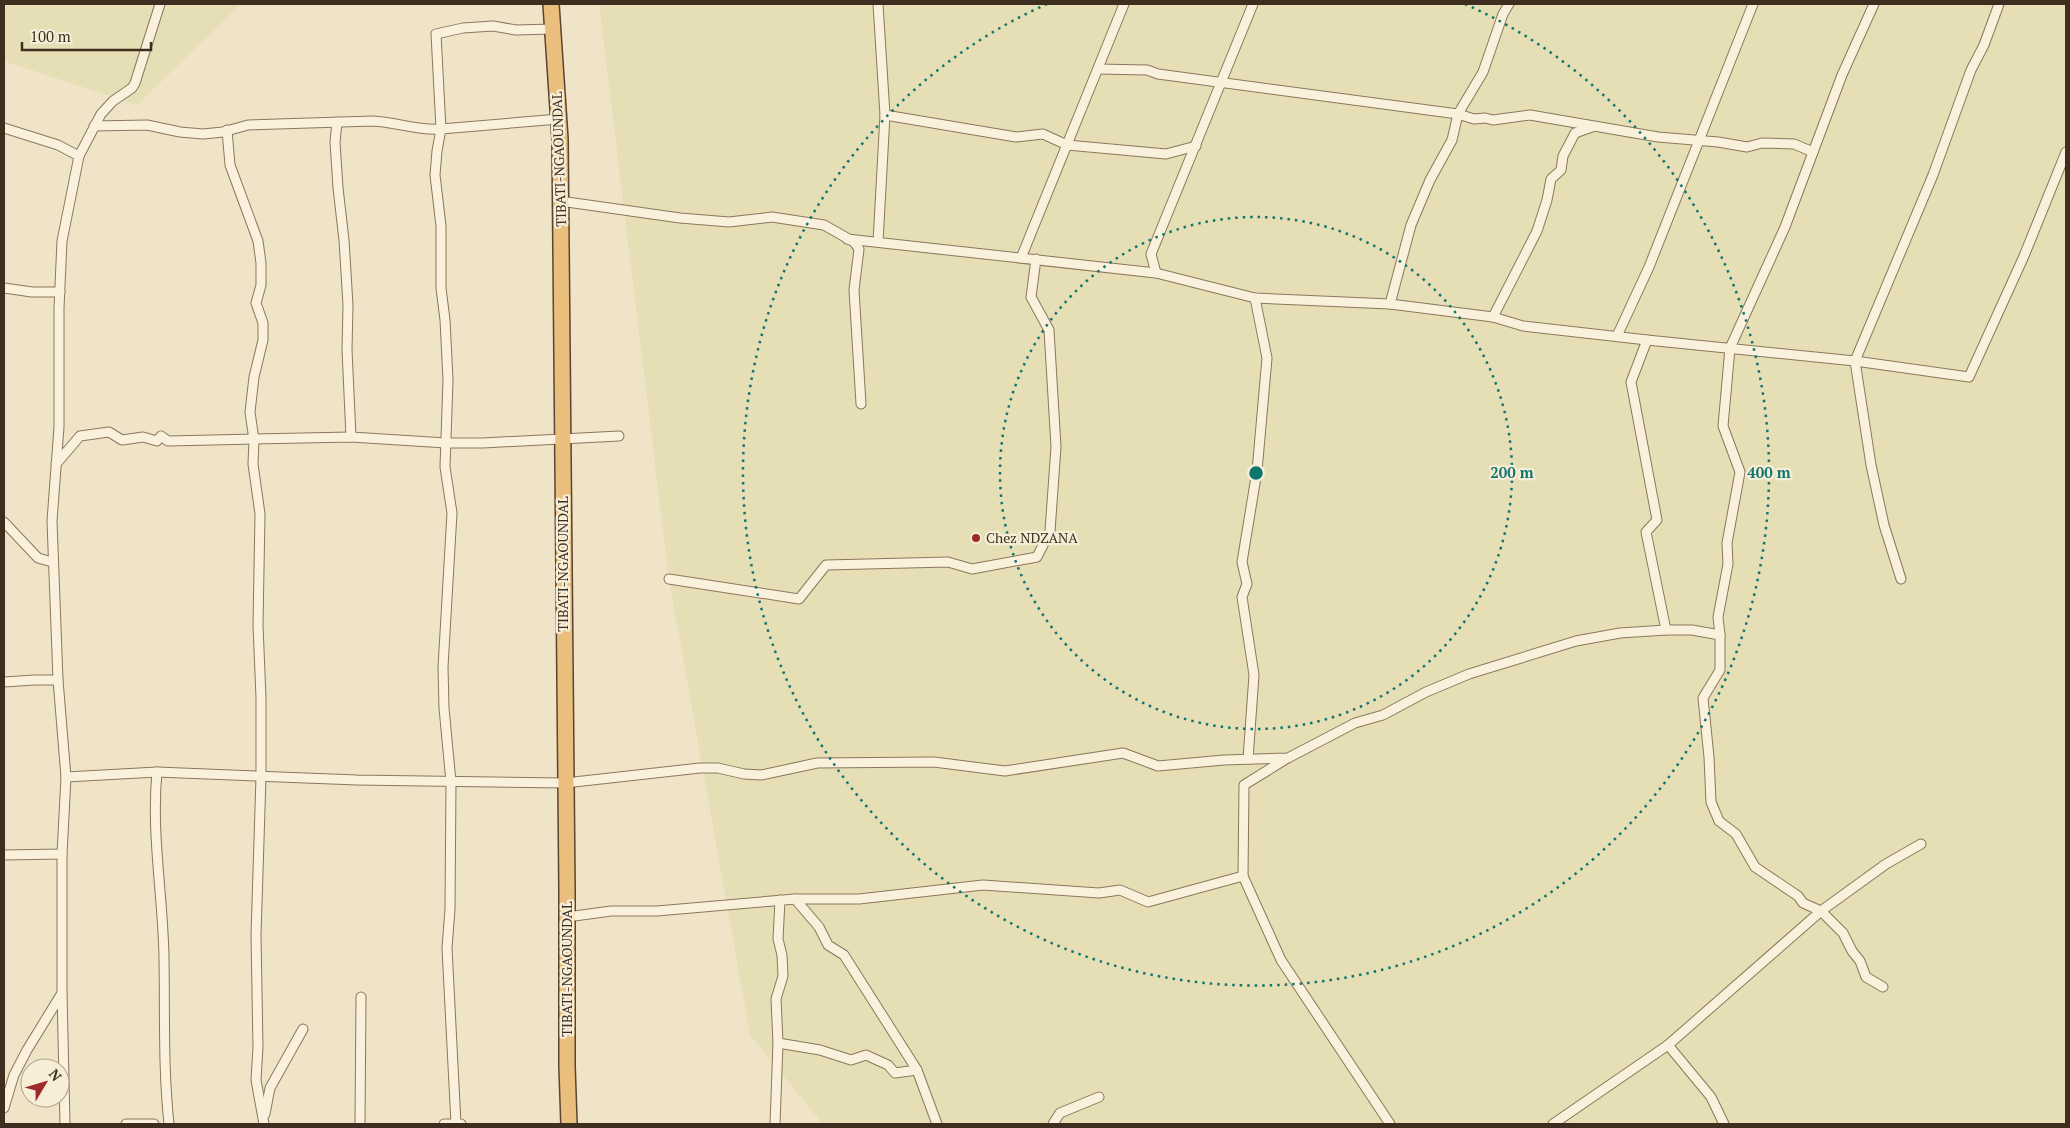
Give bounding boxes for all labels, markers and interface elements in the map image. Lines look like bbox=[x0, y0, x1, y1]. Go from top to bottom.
scale bar bbox=[22, 20, 151, 52]
text: 100 m bbox=[30, 26, 71, 46]
street label: TIBATI-NGAOUNDAL bbox=[547, 91, 570, 227]
text: 200 m bbox=[1490, 462, 1534, 482]
text: 400 m bbox=[1747, 462, 1791, 482]
centre of rings bbox=[1247, 464, 1265, 482]
street label: TIBATI-NGAOUNDAL bbox=[553, 496, 572, 632]
place label: Chez NDZANA bbox=[986, 528, 1078, 547]
marker: Chez NDZANA bbox=[970, 532, 982, 544]
street label: TIBATI-NGAOUNDAL bbox=[557, 901, 576, 1037]
north arrow bbox=[20, 1058, 70, 1108]
text: N bbox=[45, 1065, 67, 1085]

